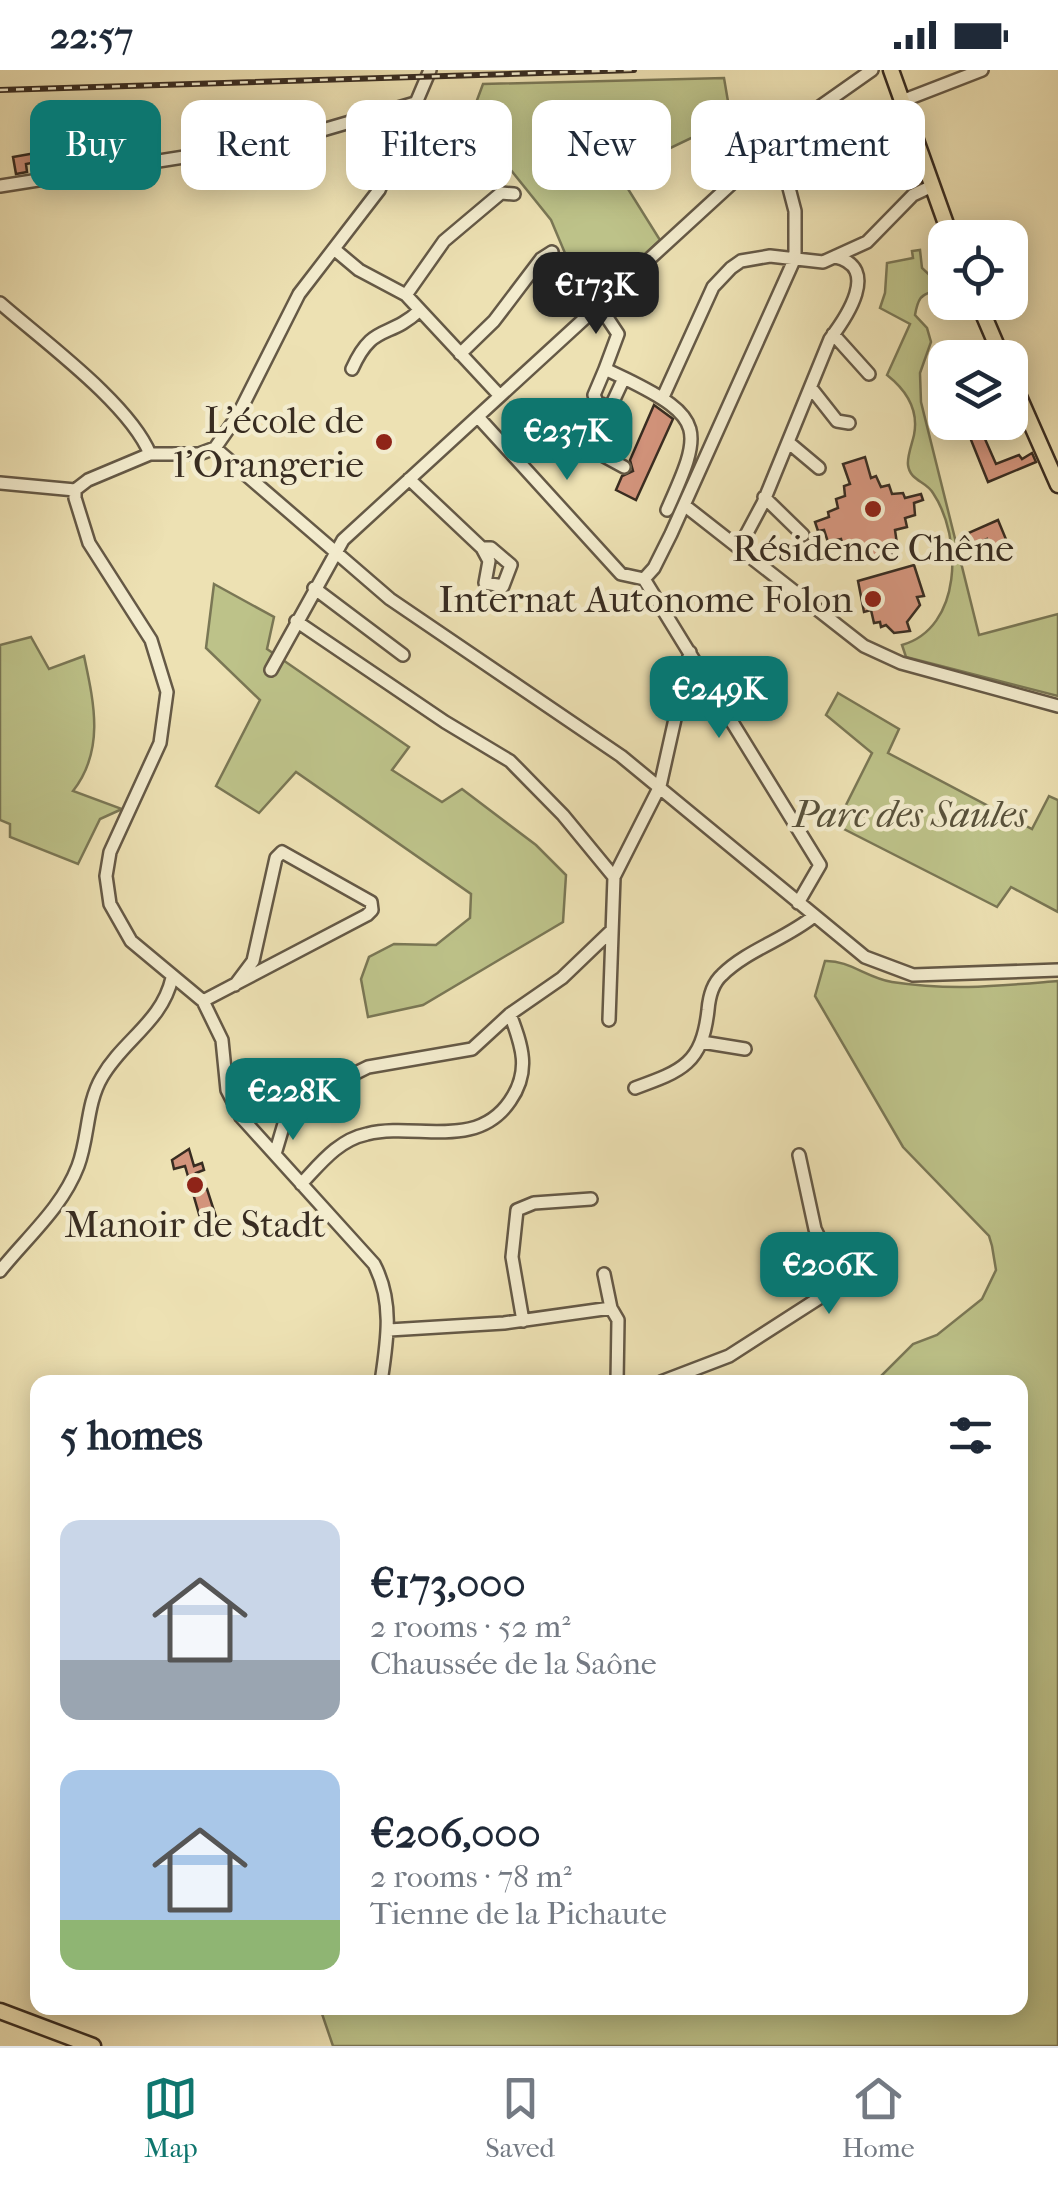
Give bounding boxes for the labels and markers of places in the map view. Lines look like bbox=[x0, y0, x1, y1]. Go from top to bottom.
pin: €173K bbox=[526, 252, 666, 337]
place label: L'école de l'Orangerie bbox=[173, 398, 364, 487]
pin: €237K bbox=[497, 398, 637, 483]
marker: L'école de l'Orangerie bbox=[373, 431, 395, 453]
marker: Résidence Chêne bbox=[862, 498, 884, 520]
place label: Résidence Chêne bbox=[732, 526, 1014, 571]
place label: Internat Autonome Folon bbox=[439, 577, 853, 622]
marker: Internat Autonome Folon bbox=[862, 588, 884, 610]
pin: €249K bbox=[649, 656, 789, 741]
pin: €228K bbox=[223, 1058, 363, 1143]
marker: Manoir de Stadt bbox=[184, 1174, 206, 1196]
place label: Manoir de Stadt bbox=[64, 1202, 326, 1247]
pin: €206K bbox=[759, 1232, 899, 1317]

